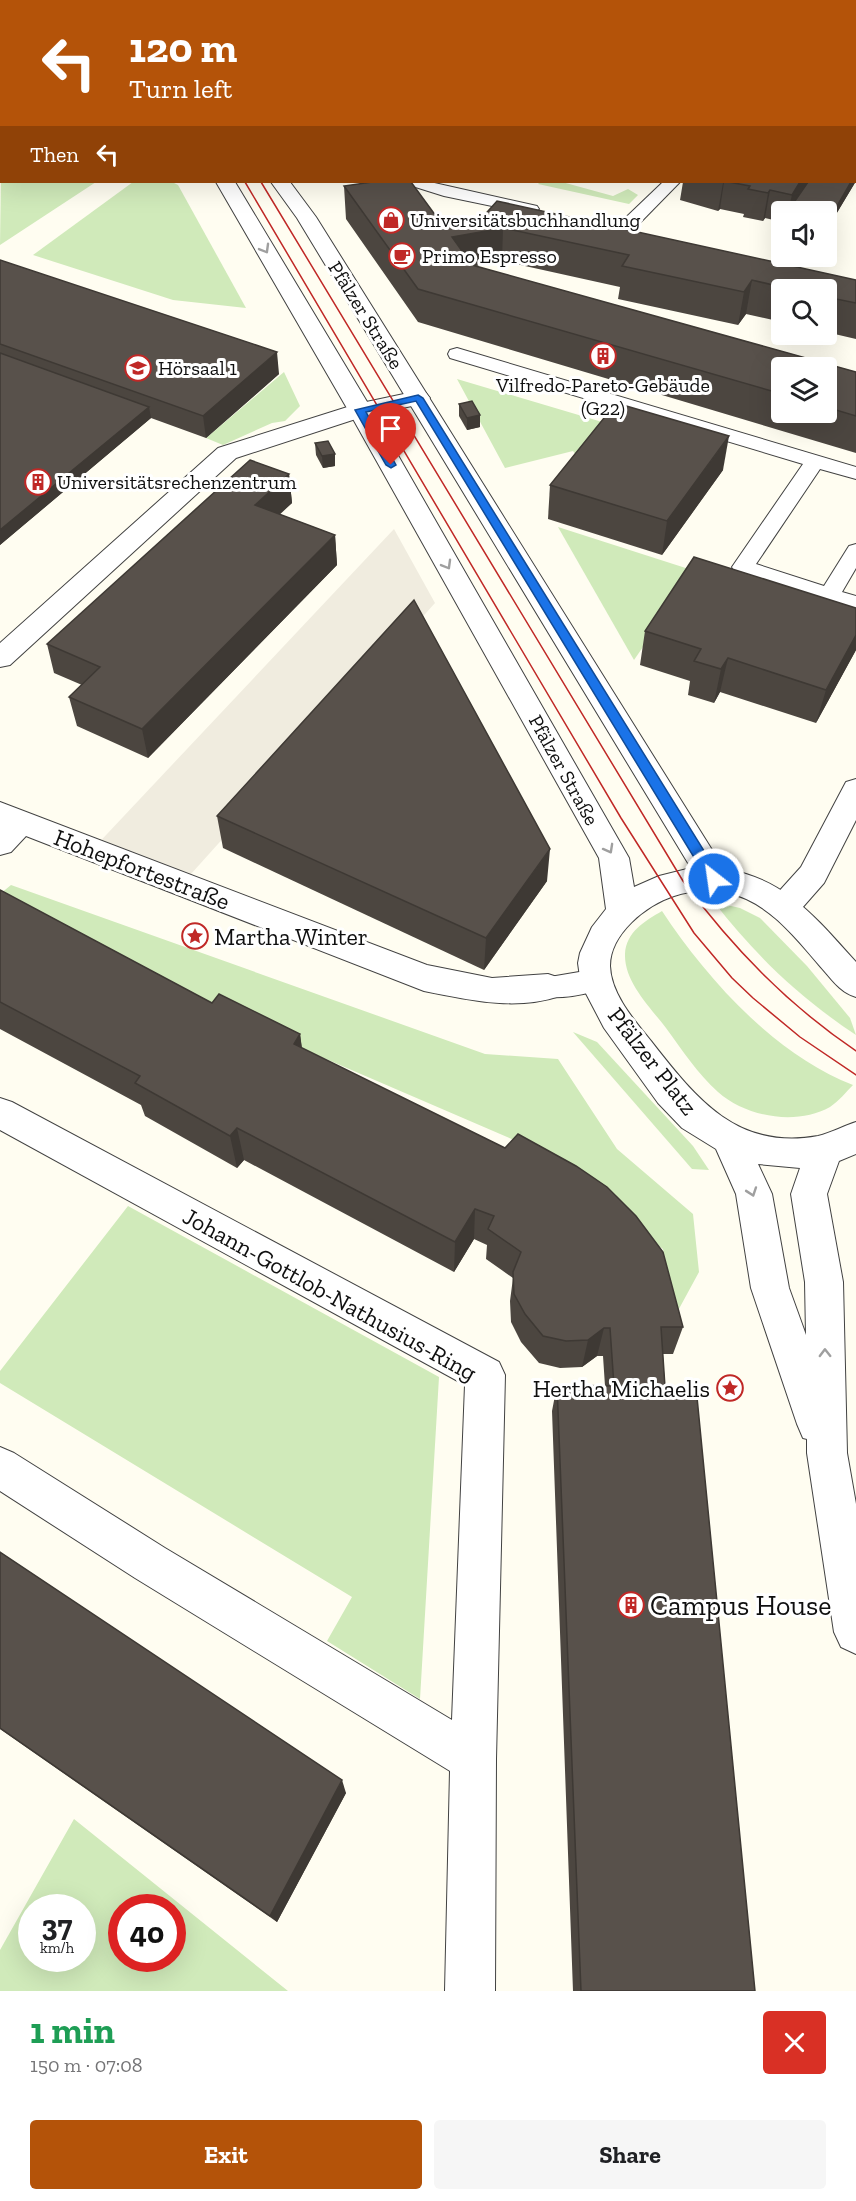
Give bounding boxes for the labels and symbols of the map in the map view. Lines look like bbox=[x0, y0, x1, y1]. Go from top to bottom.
shop icon: Universitätsbuchhandlung bbox=[376, 205, 406, 235]
place label: Universitätsbuchhandlung bbox=[410, 208, 641, 232]
cafe icon: Primo Espresso bbox=[387, 241, 417, 271]
one-way arrow bbox=[258, 243, 270, 253]
place label: Primo Espresso bbox=[422, 244, 557, 268]
street label: Pfälzer Straße bbox=[323, 257, 409, 373]
building icon: Vilfredo-Pareto-Gebäude (G22) bbox=[588, 341, 618, 371]
school or university icon: Hörsaal 1 bbox=[123, 353, 153, 383]
place label: Hörsaal 1 bbox=[158, 356, 237, 380]
place label: Vilfredo-Pareto-Gebäude (G22) bbox=[495, 373, 710, 420]
pin bbox=[365, 403, 416, 465]
building icon: Universitätsrechenzentrum bbox=[23, 467, 53, 497]
place label: Universitätsrechenzentrum bbox=[57, 470, 297, 494]
one-way arrow bbox=[440, 558, 452, 569]
street label: Pfälzer Straße bbox=[524, 711, 604, 829]
street label: Hohepfortestraße bbox=[50, 822, 234, 916]
one-way arrow bbox=[602, 843, 613, 854]
position arrow bbox=[682, 847, 746, 911]
place icon: Martha Winter bbox=[180, 921, 210, 951]
place label: Martha Winter bbox=[214, 922, 368, 951]
street label: Pfälzer Platz bbox=[602, 1001, 704, 1121]
one-way arrow bbox=[745, 1186, 758, 1196]
street label: Johann-Gottlob-Nathusius-Ring bbox=[178, 1201, 482, 1387]
one-way arrow bbox=[819, 1348, 831, 1357]
place icon: Hertha Michaelis bbox=[715, 1373, 745, 1403]
place label: Hertha Michaelis bbox=[533, 1374, 710, 1403]
place label: Campus House bbox=[650, 1589, 832, 1622]
building icon: Campus House bbox=[616, 1590, 646, 1620]
speed limit sign: 40 bbox=[108, 1894, 186, 1972]

